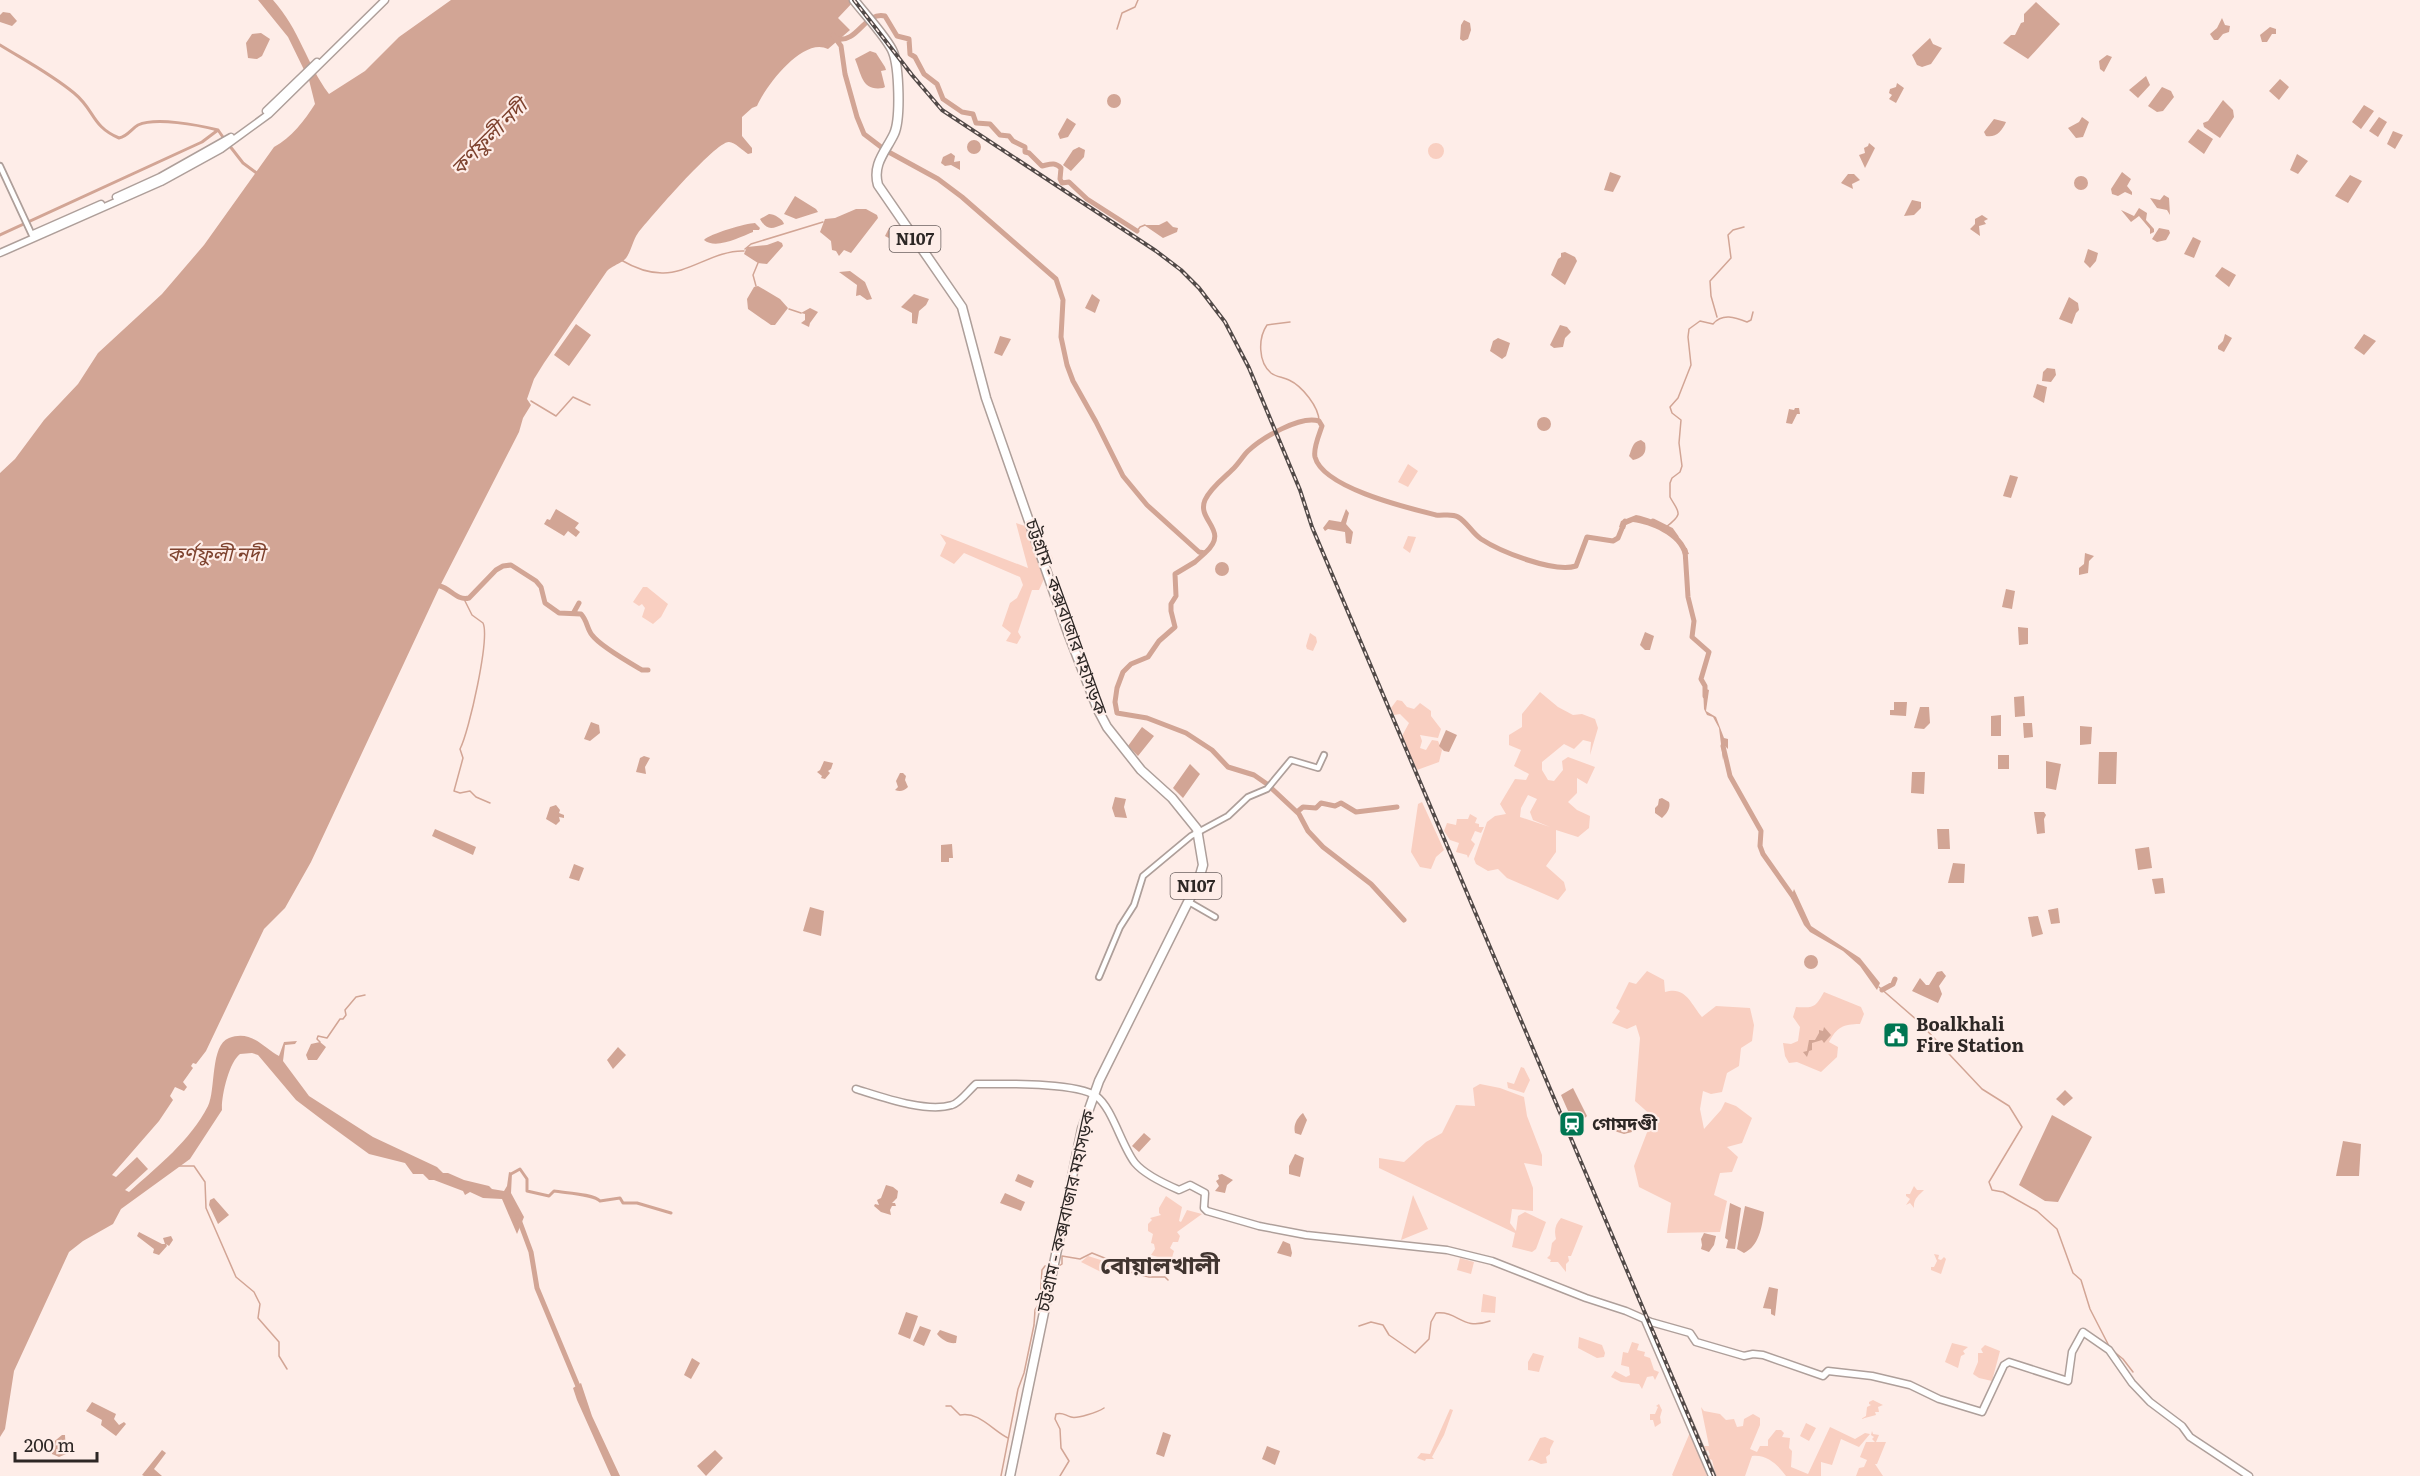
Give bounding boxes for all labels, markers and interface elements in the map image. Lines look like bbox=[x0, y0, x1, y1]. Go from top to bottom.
water label: কর্ণফুলী নদী bbox=[443, 88, 535, 181]
road number: N107 bbox=[890, 226, 940, 252]
street label: চট্টগ্রাম - কক্সবাজার মহাসড়ক bbox=[1019, 514, 1116, 719]
water label: কর্ণফুলী নদী bbox=[167, 537, 268, 567]
road number: N107 bbox=[1170, 873, 1222, 899]
place label: Boalkhali Fire Station bbox=[1916, 1010, 2024, 1058]
public building icon: Boalkhali Fire Station bbox=[1881, 1020, 1911, 1050]
street label: চট্টগ্রাম - কক্সবাজার মহাসড়ক bbox=[1028, 1107, 1101, 1315]
station icon: গোমদণ্ডী bbox=[1557, 1109, 1587, 1139]
place label: গোমদণ্ডী bbox=[1592, 1109, 1658, 1136]
district label: বোয়ালখালী bbox=[1100, 1246, 1221, 1281]
scale bar bbox=[15, 1425, 98, 1463]
text: 200 m bbox=[24, 1431, 75, 1458]

